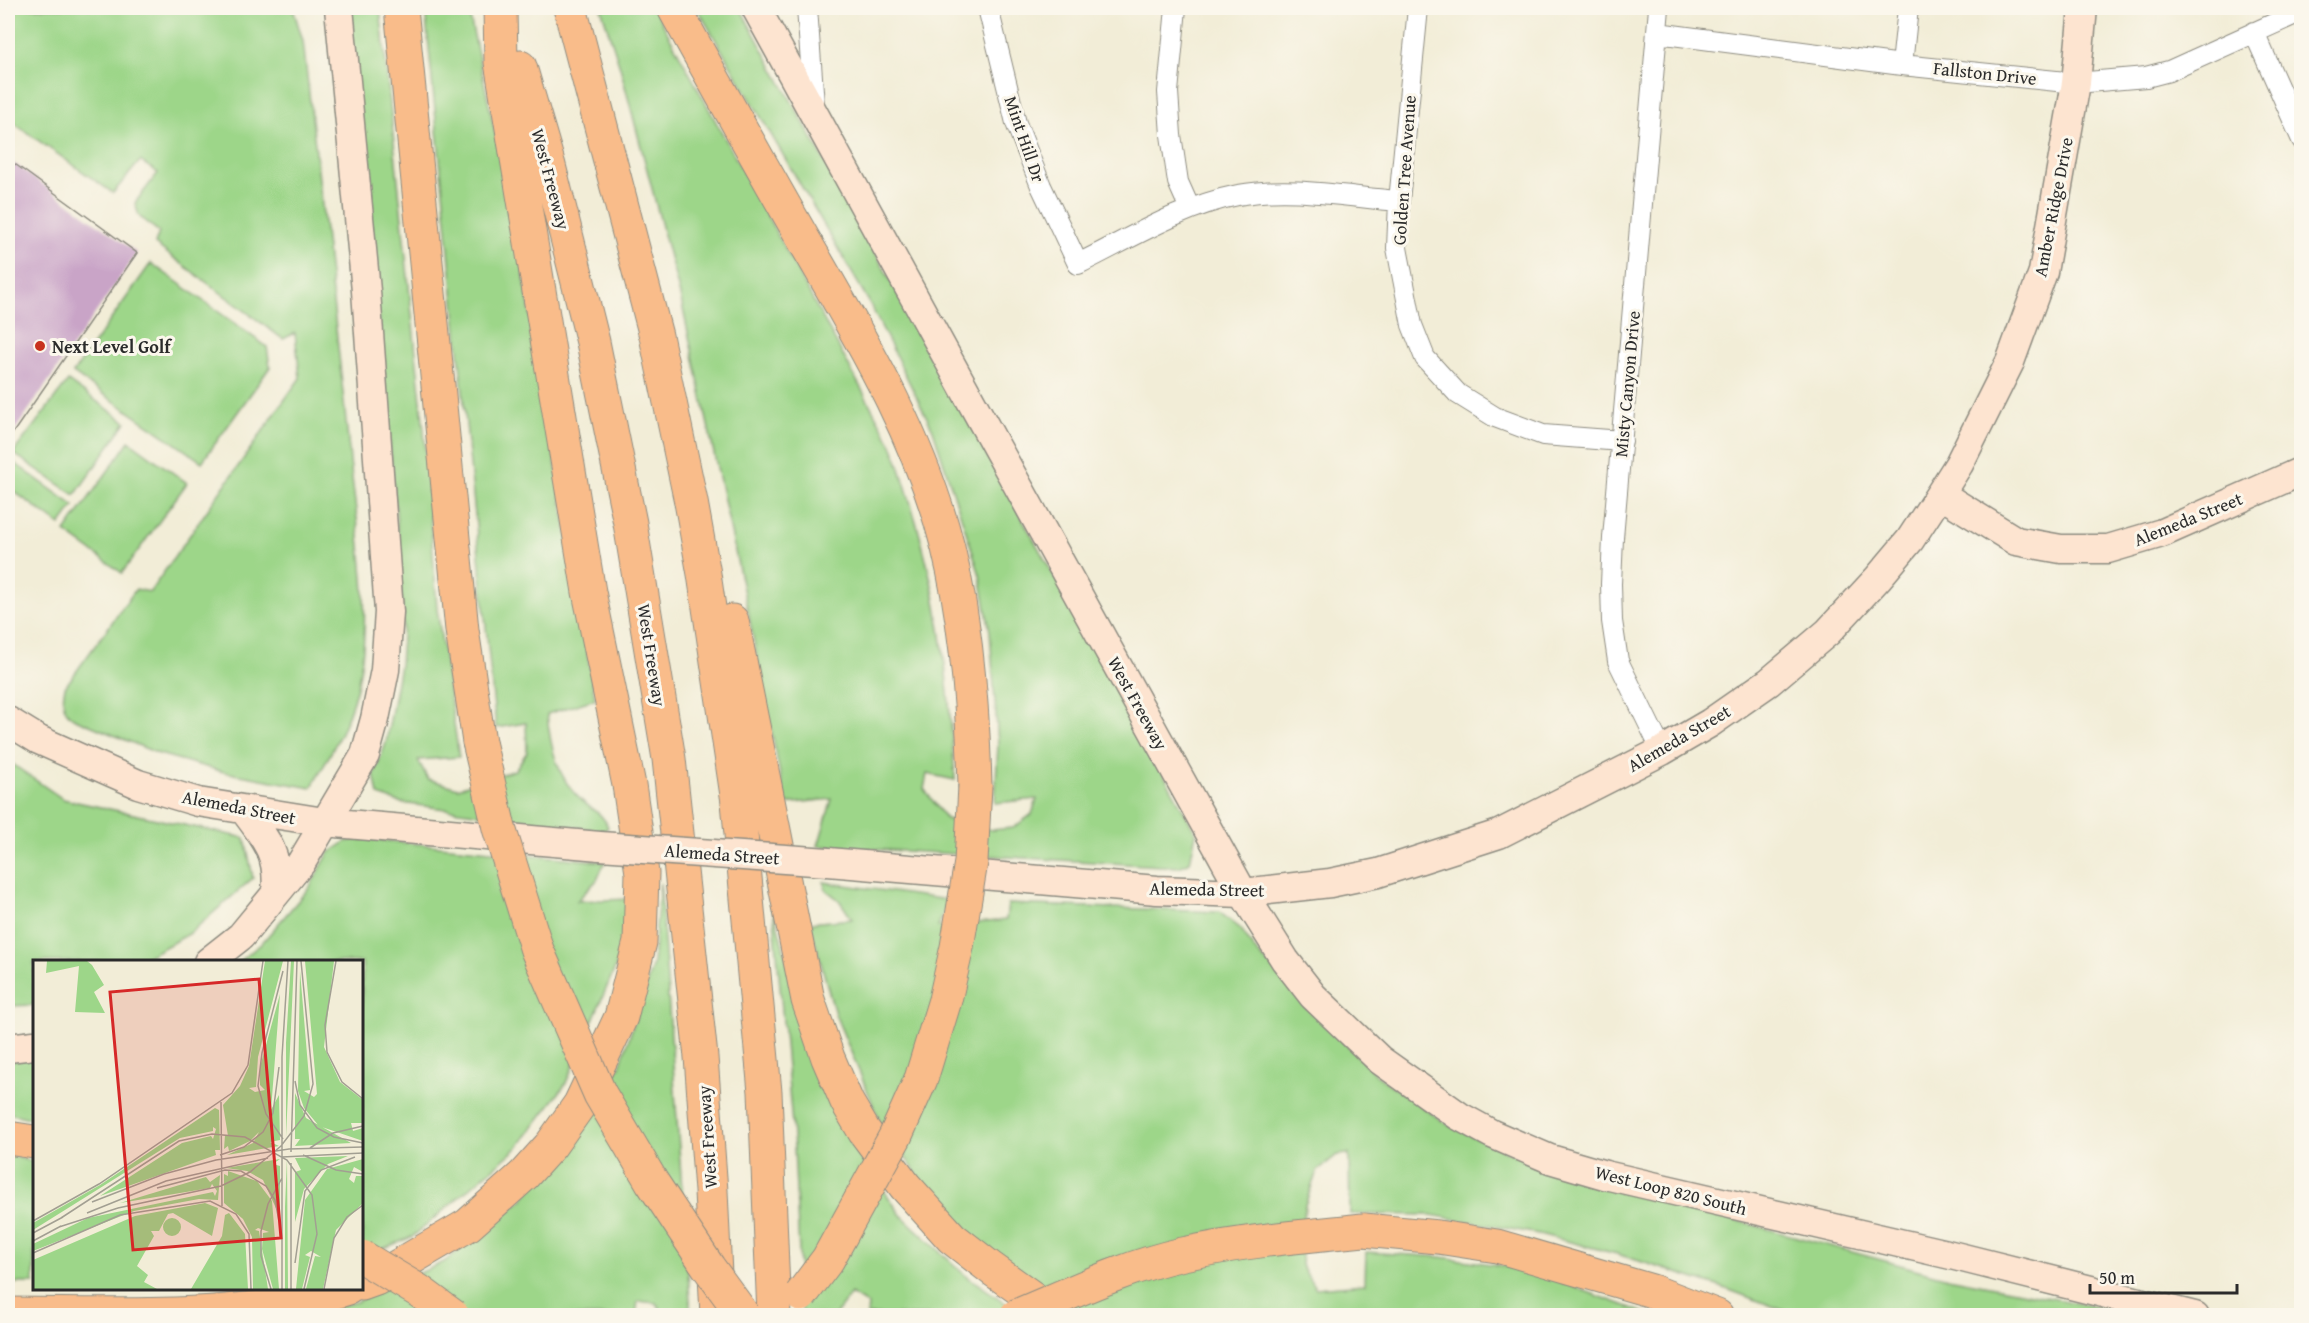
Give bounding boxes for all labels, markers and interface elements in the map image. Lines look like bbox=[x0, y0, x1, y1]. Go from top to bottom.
street label: Fallston Drive bbox=[1932, 54, 2038, 92]
street label: Mint Hill Dr bbox=[998, 92, 1053, 186]
street label: Golden Tree Avenue bbox=[1385, 94, 1423, 246]
street label: West Freeway bbox=[525, 126, 577, 232]
street label: Amber Ridge Drive bbox=[2026, 135, 2080, 279]
street label: Misty Canyon Drive bbox=[1607, 310, 1647, 458]
place label: Next Level Golf bbox=[52, 333, 173, 360]
marker: Next Level Golf bbox=[33, 339, 47, 353]
street label: Alemeda Street bbox=[2130, 485, 2247, 553]
street label: West Freeway bbox=[631, 602, 673, 708]
street label: West Freeway bbox=[1101, 651, 1175, 755]
street label: Alemeda Street bbox=[1622, 697, 1736, 778]
street label: Alemeda Street bbox=[180, 783, 299, 831]
street label: Alemeda Street bbox=[664, 837, 781, 872]
street label: Alemeda Street bbox=[1149, 874, 1265, 904]
inset map bbox=[33, 960, 363, 1290]
street label: West Freeway bbox=[690, 1084, 724, 1189]
street label: West Loop 820 South bbox=[1592, 1158, 1750, 1222]
scale bar bbox=[2090, 1257, 2237, 1295]
text: 50 m bbox=[2099, 1264, 2135, 1291]

